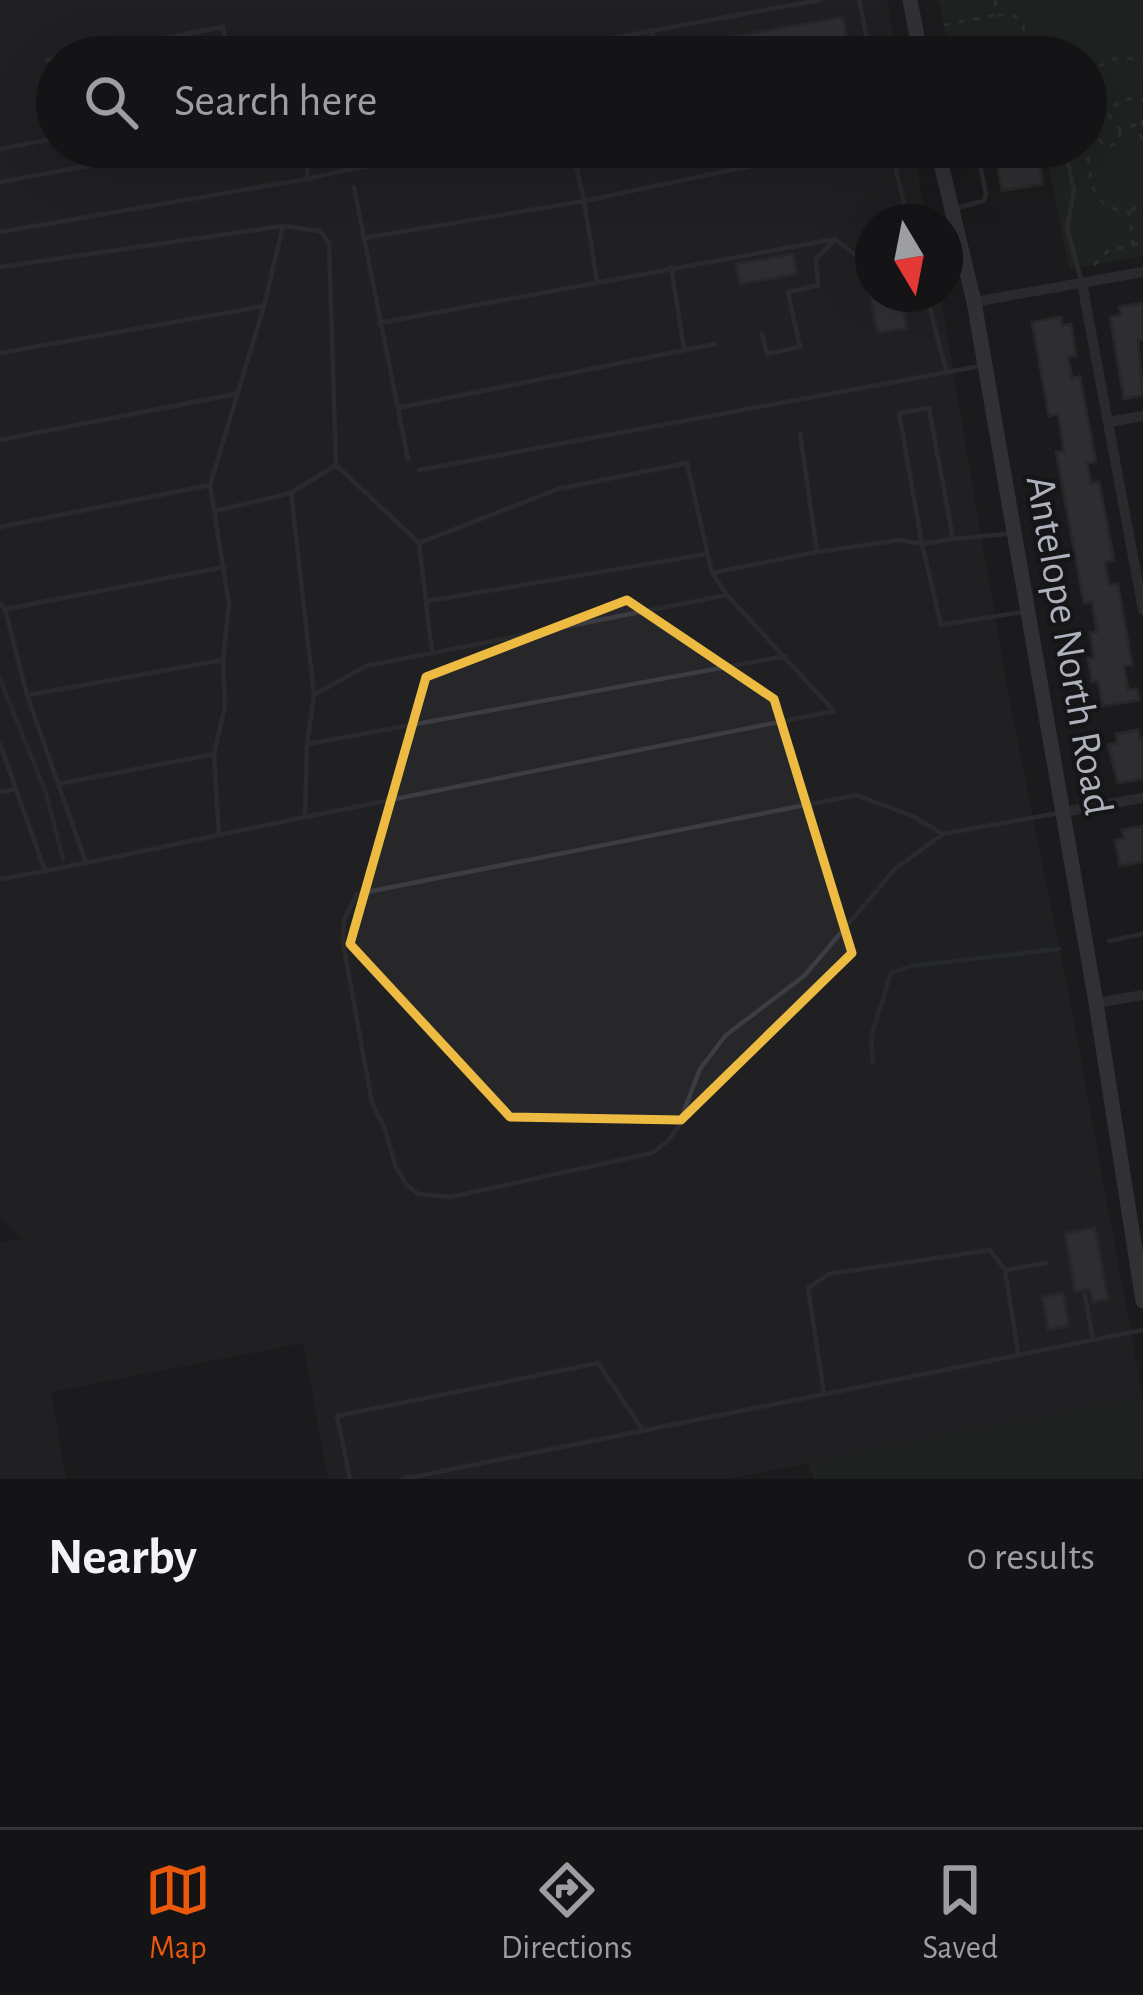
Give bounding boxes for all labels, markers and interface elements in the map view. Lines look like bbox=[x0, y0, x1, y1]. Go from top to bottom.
search box bbox=[36, 36, 1107, 168]
icon: search bbox=[78, 69, 144, 135]
text: Search here bbox=[174, 79, 377, 124]
north arrow bbox=[855, 204, 963, 312]
street label: Antelope North Road bbox=[1019, 472, 1120, 818]
text: Nearby bbox=[48, 1532, 197, 1583]
text: 0 results bbox=[967, 1538, 1095, 1577]
tab: Map bbox=[145, 1857, 211, 1969]
tab: Directions bbox=[501, 1857, 632, 1969]
tab: Saved bbox=[922, 1857, 998, 1969]

